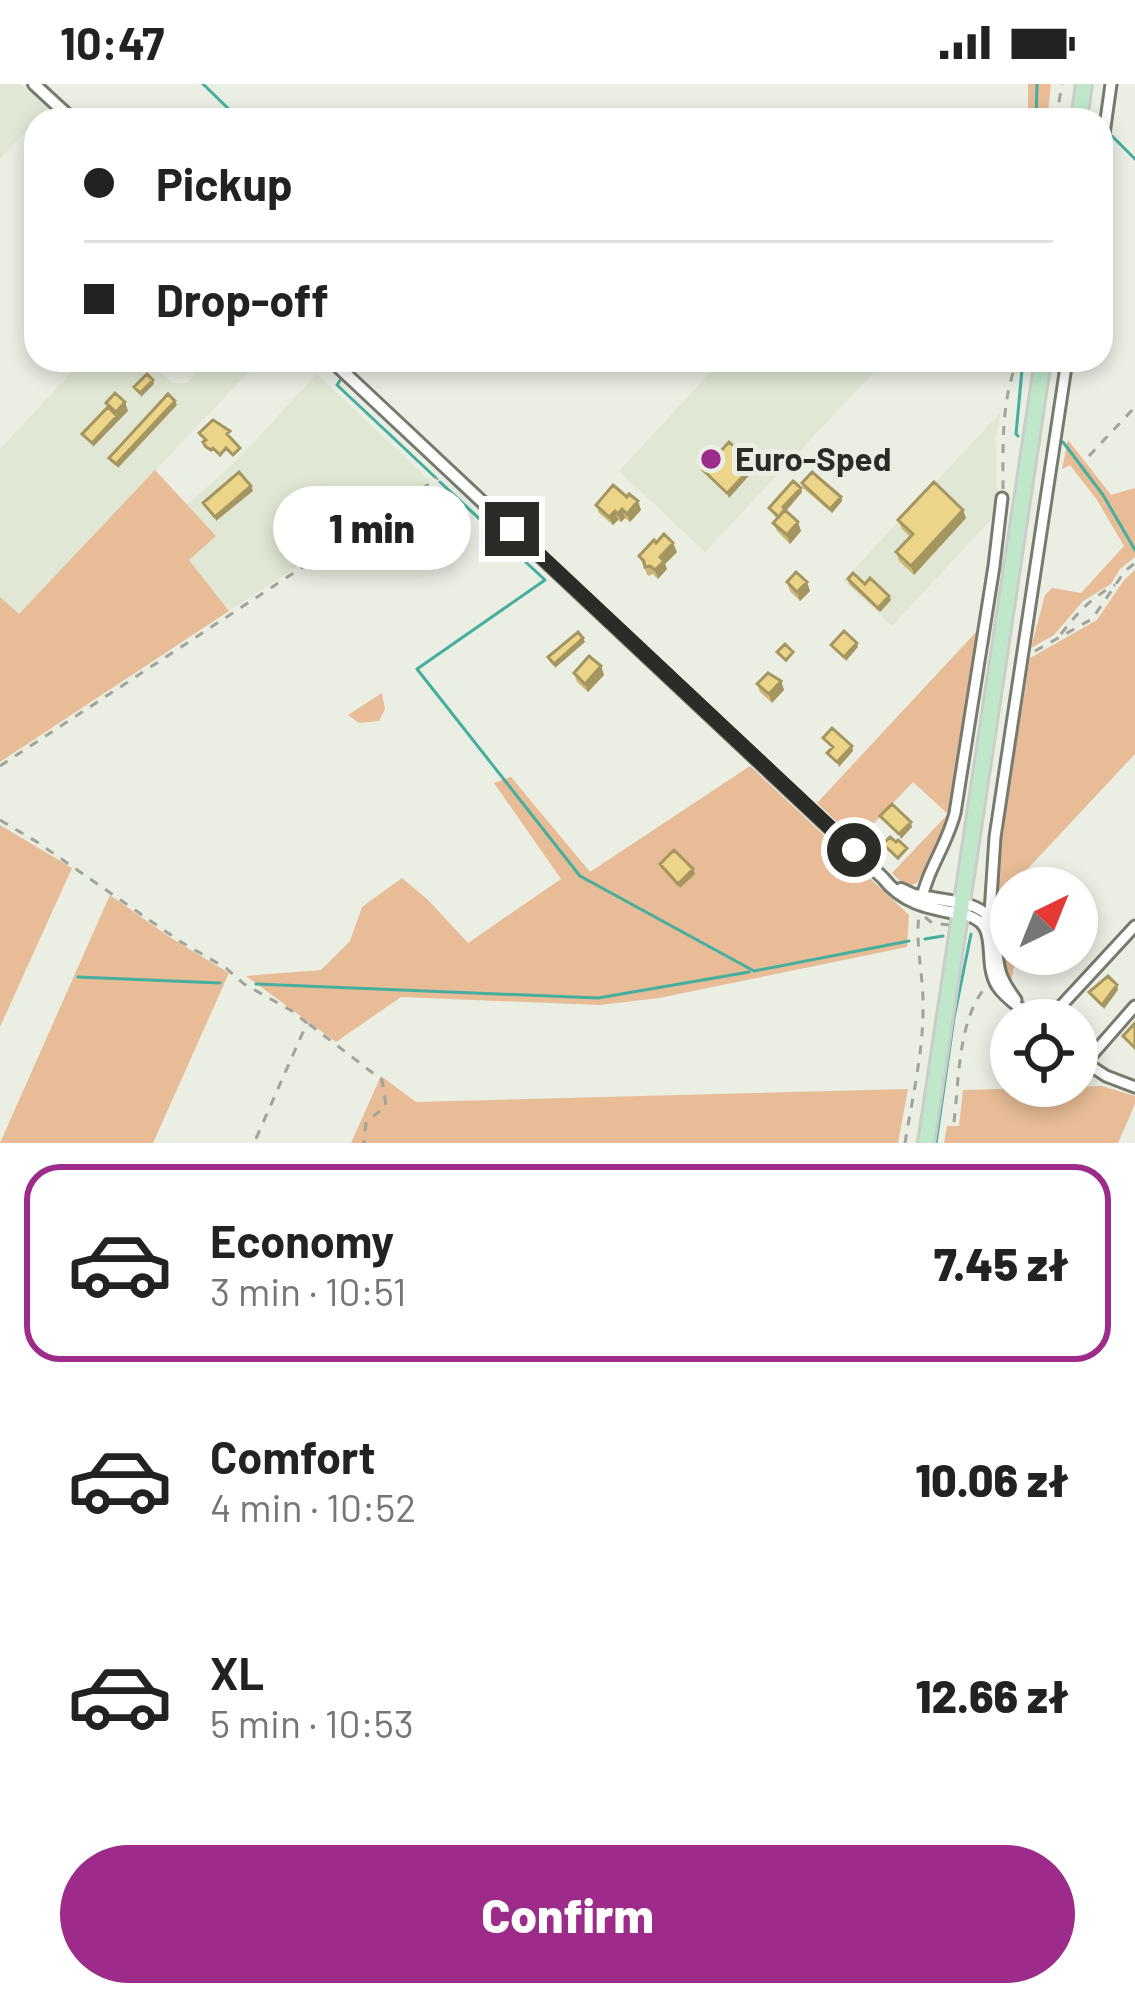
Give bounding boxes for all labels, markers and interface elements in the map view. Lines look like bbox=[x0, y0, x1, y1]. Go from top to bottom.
text: 10:47 bbox=[60, 15, 164, 69]
text: Pickup bbox=[156, 156, 293, 210]
text: Drop-off bbox=[156, 272, 329, 326]
place label: Euro-Sped bbox=[735, 438, 891, 478]
marker: Euro-Sped bbox=[698, 446, 724, 472]
callout: 1 min bbox=[272, 487, 470, 571]
route end bbox=[485, 502, 539, 556]
text: 1 min bbox=[329, 504, 415, 551]
route start bbox=[827, 823, 881, 877]
north arrow bbox=[990, 867, 1098, 975]
map controls bbox=[990, 867, 1098, 1107]
button: locate bbox=[990, 999, 1098, 1107]
icon: car bbox=[66, 1209, 174, 1317]
text: Economy bbox=[210, 1213, 394, 1267]
text: 7.45 zł bbox=[934, 1236, 1069, 1290]
text: 3 min · 10:51 bbox=[210, 1267, 406, 1314]
icon: car bbox=[66, 1425, 174, 1533]
text: Comfort bbox=[210, 1429, 376, 1483]
text: 10.06 zł bbox=[915, 1452, 1069, 1506]
text: 4 min · 10:52 bbox=[210, 1483, 416, 1530]
icon: car bbox=[66, 1641, 174, 1749]
text: XL bbox=[210, 1645, 264, 1699]
text: 12.66 zł bbox=[915, 1668, 1069, 1722]
text: 5 min · 10:53 bbox=[210, 1699, 414, 1746]
button: Confirm bbox=[60, 1845, 1075, 1983]

